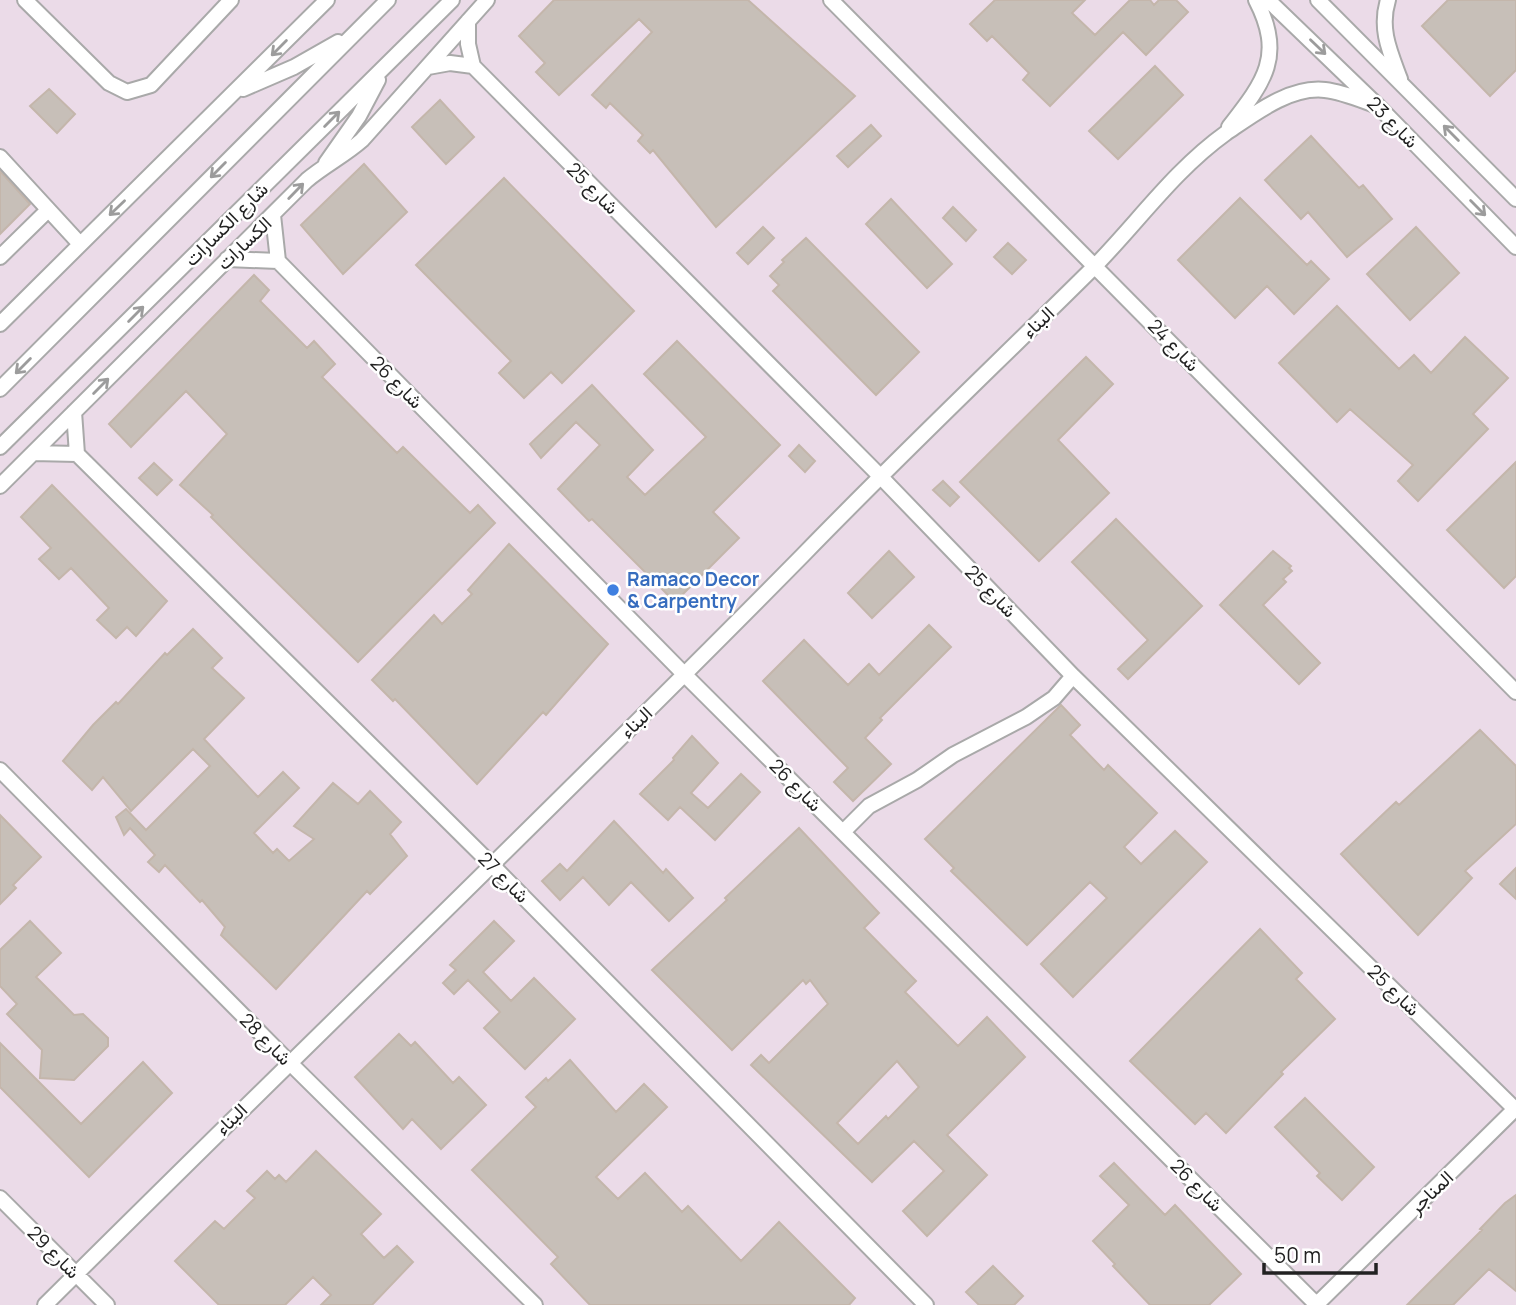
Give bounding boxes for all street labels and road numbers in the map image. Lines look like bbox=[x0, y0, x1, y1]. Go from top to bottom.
street label: شارع 23 bbox=[1361, 90, 1425, 154]
street label: شارع 25 bbox=[561, 156, 625, 220]
street label: شارع الكسارات bbox=[179, 177, 273, 271]
street label: الكسارات bbox=[212, 212, 276, 274]
street label: البناء bbox=[1016, 300, 1060, 344]
street label: شارع 24 bbox=[1143, 313, 1205, 377]
street label: شارع 26 bbox=[365, 350, 429, 414]
street label: شارع 25 bbox=[959, 559, 1023, 623]
street label: البناء bbox=[614, 700, 658, 744]
street label: شارع 26 bbox=[764, 753, 828, 817]
street label: شارع 27 bbox=[473, 846, 535, 908]
street label: شارع 25 bbox=[1362, 958, 1426, 1022]
street label: شارع 28 bbox=[234, 1007, 298, 1071]
street label: البناء bbox=[209, 1097, 253, 1141]
street label: شارع 26 bbox=[1165, 1153, 1229, 1217]
street label: المناجر bbox=[1402, 1165, 1459, 1220]
street label: شارع 29 bbox=[22, 1220, 86, 1284]

